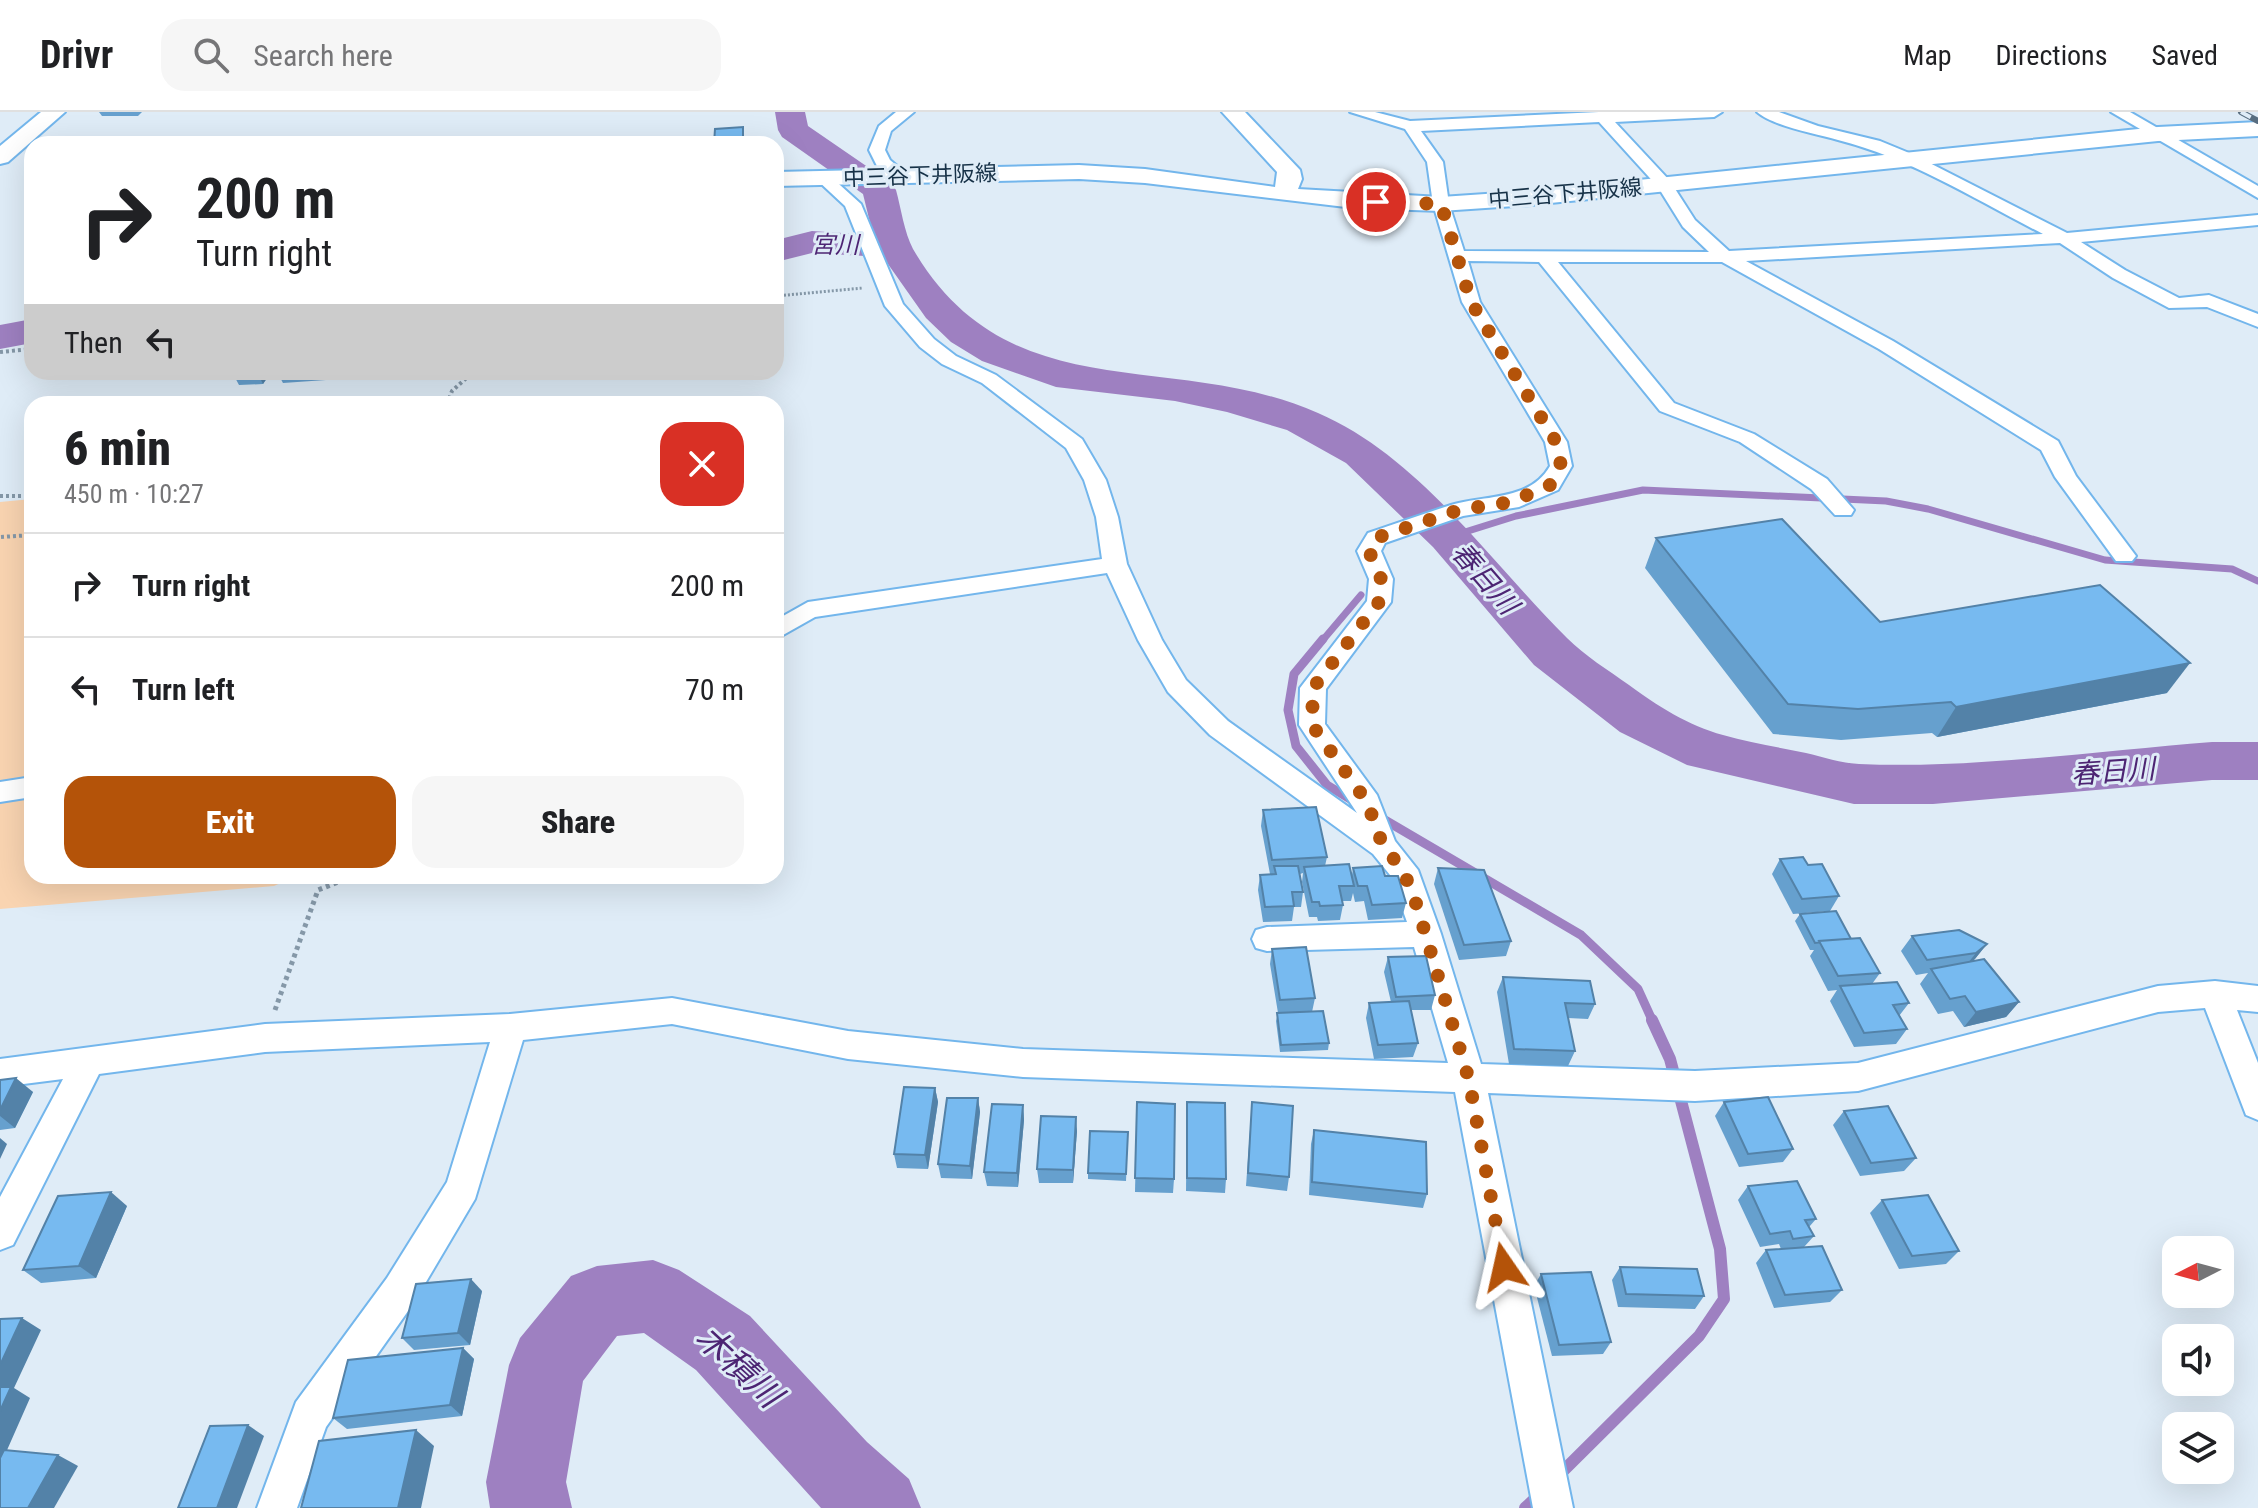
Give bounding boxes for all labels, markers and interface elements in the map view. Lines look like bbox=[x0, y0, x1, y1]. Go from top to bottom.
search box bbox=[161, 19, 721, 91]
text: Drivr bbox=[40, 33, 113, 77]
icon: search bbox=[189, 33, 233, 77]
text: Search here bbox=[253, 38, 393, 73]
text: Map bbox=[1903, 39, 1952, 72]
text: Directions bbox=[1996, 39, 2107, 72]
text: Saved bbox=[2151, 39, 2218, 72]
street label: 中三谷下井阪線 bbox=[843, 160, 997, 191]
text: 200 m bbox=[196, 166, 335, 232]
icon: right bbox=[64, 168, 168, 272]
pin bbox=[1342, 168, 1410, 236]
street label: 中三谷下井阪線 bbox=[1487, 174, 1643, 213]
icon: arrive bbox=[1354, 180, 1398, 224]
water label: 宮川 bbox=[811, 231, 862, 259]
text: Turn right bbox=[196, 233, 332, 275]
icon: left bbox=[139, 320, 183, 364]
text: Then bbox=[64, 325, 123, 360]
text: 6 min bbox=[64, 420, 171, 477]
button: close bbox=[660, 422, 744, 506]
text: 450 m · 10:27 bbox=[64, 479, 204, 509]
water label: 春日川 bbox=[1445, 536, 1527, 623]
icon: right bbox=[64, 563, 108, 607]
text: Turn right bbox=[132, 568, 250, 603]
text: 200 m bbox=[670, 568, 744, 603]
icon: left bbox=[64, 667, 108, 711]
text: Turn left bbox=[132, 672, 235, 707]
text: 70 m bbox=[685, 672, 744, 707]
water label: 春日川 bbox=[2070, 752, 2159, 791]
button: Exit bbox=[64, 776, 396, 868]
button: Share bbox=[412, 776, 744, 868]
position arrow bbox=[1462, 1225, 1546, 1309]
north arrow bbox=[2162, 1236, 2234, 1308]
map controls bbox=[2162, 1236, 2234, 1484]
water label: 木積川 bbox=[688, 1317, 792, 1417]
button: sound bbox=[2162, 1324, 2234, 1396]
button: layers bbox=[2162, 1412, 2234, 1484]

